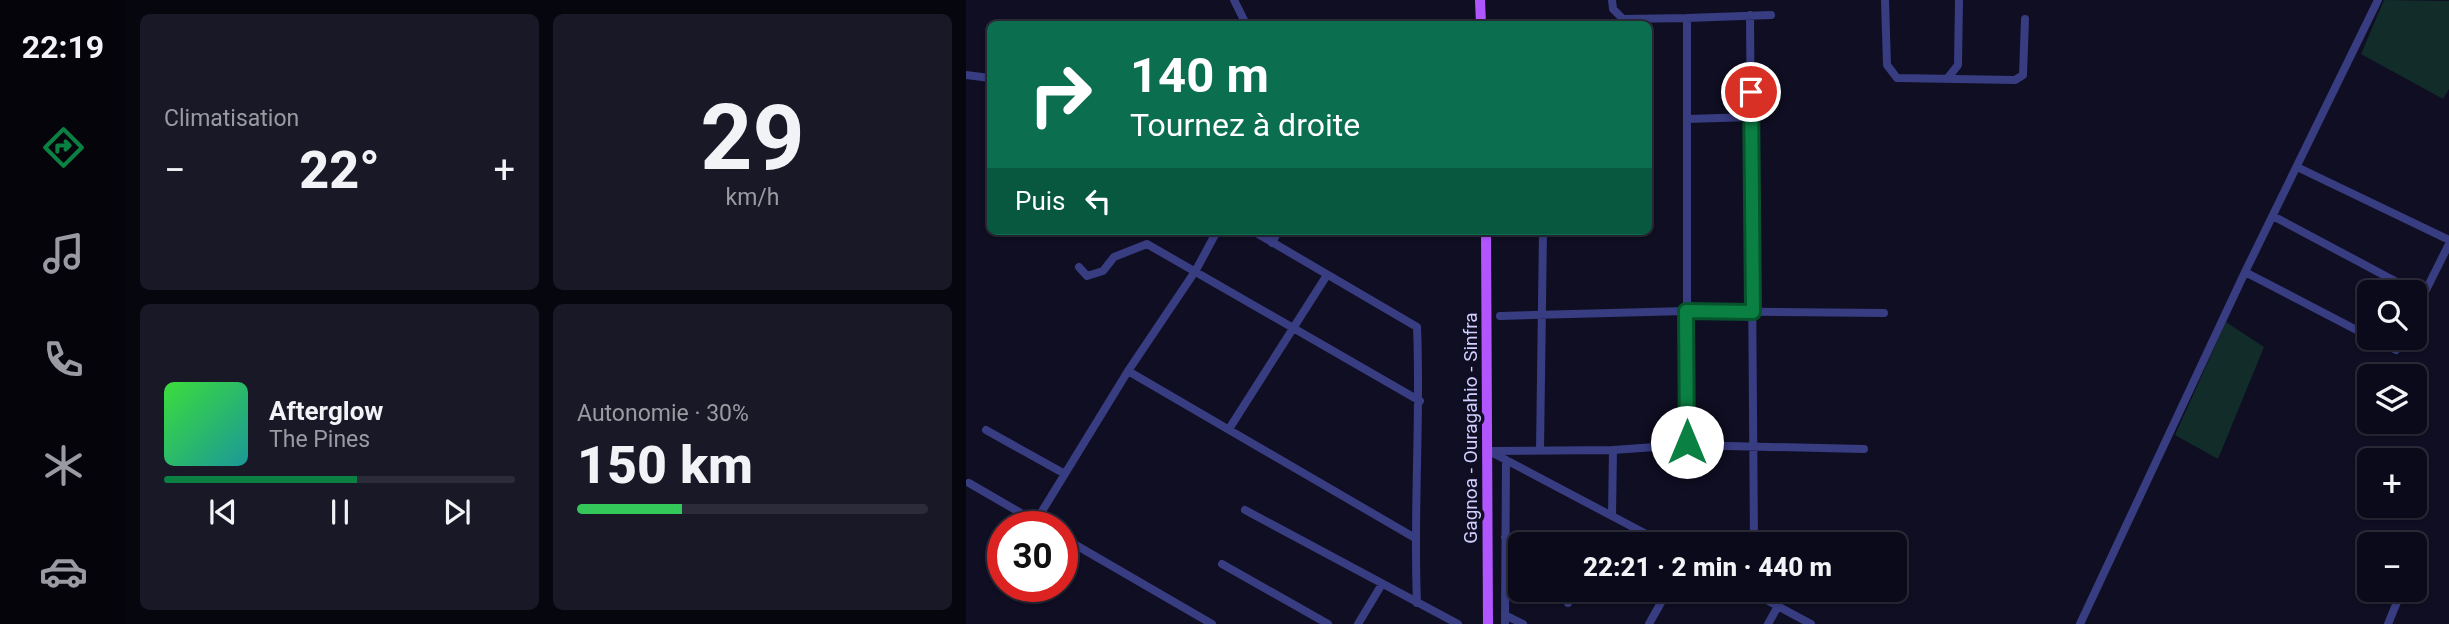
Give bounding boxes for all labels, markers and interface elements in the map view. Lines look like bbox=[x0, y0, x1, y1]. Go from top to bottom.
text: 22:19 bbox=[22, 28, 104, 66]
text: 140 m bbox=[1130, 47, 1269, 104]
icon: right bbox=[1015, 49, 1106, 140]
pin bbox=[1721, 62, 1781, 122]
icon: arrive bbox=[1732, 73, 1770, 111]
text: 29 bbox=[700, 85, 805, 191]
text: Climatisation bbox=[164, 105, 299, 132]
text: Tournez à droite bbox=[1130, 106, 1360, 144]
icon: directions bbox=[39, 123, 88, 172]
text: 22° bbox=[299, 140, 380, 201]
text: − bbox=[164, 148, 186, 192]
text: + bbox=[493, 148, 515, 192]
icon: left bbox=[1079, 182, 1117, 220]
text: km/h bbox=[726, 184, 780, 211]
text: Puis bbox=[1015, 186, 1065, 216]
icon: music bbox=[39, 229, 88, 278]
map controls bbox=[2357, 280, 2427, 602]
button: search bbox=[2357, 280, 2427, 350]
street label: Gagnoa - Ouragahio - Sinfra bbox=[1459, 312, 1482, 544]
icon: phone bbox=[39, 335, 88, 384]
button: layers bbox=[2357, 364, 2427, 434]
text: Afterglow bbox=[269, 396, 383, 426]
text: Autonomie · 30% bbox=[577, 400, 749, 427]
position arrow bbox=[1650, 405, 1724, 479]
text: The Pines bbox=[269, 426, 370, 453]
text: 150 km bbox=[577, 435, 753, 496]
icon: climate bbox=[39, 441, 88, 490]
button: + bbox=[2357, 448, 2427, 518]
icon: previous bbox=[204, 493, 242, 531]
icon: pause bbox=[321, 493, 359, 531]
icon: next bbox=[438, 493, 476, 531]
speed limit sign: 30 bbox=[987, 511, 1078, 602]
button: − bbox=[2357, 532, 2427, 602]
icon: car bbox=[39, 547, 88, 596]
text: 22:21 · 2 min · 440 m bbox=[1583, 552, 1832, 582]

